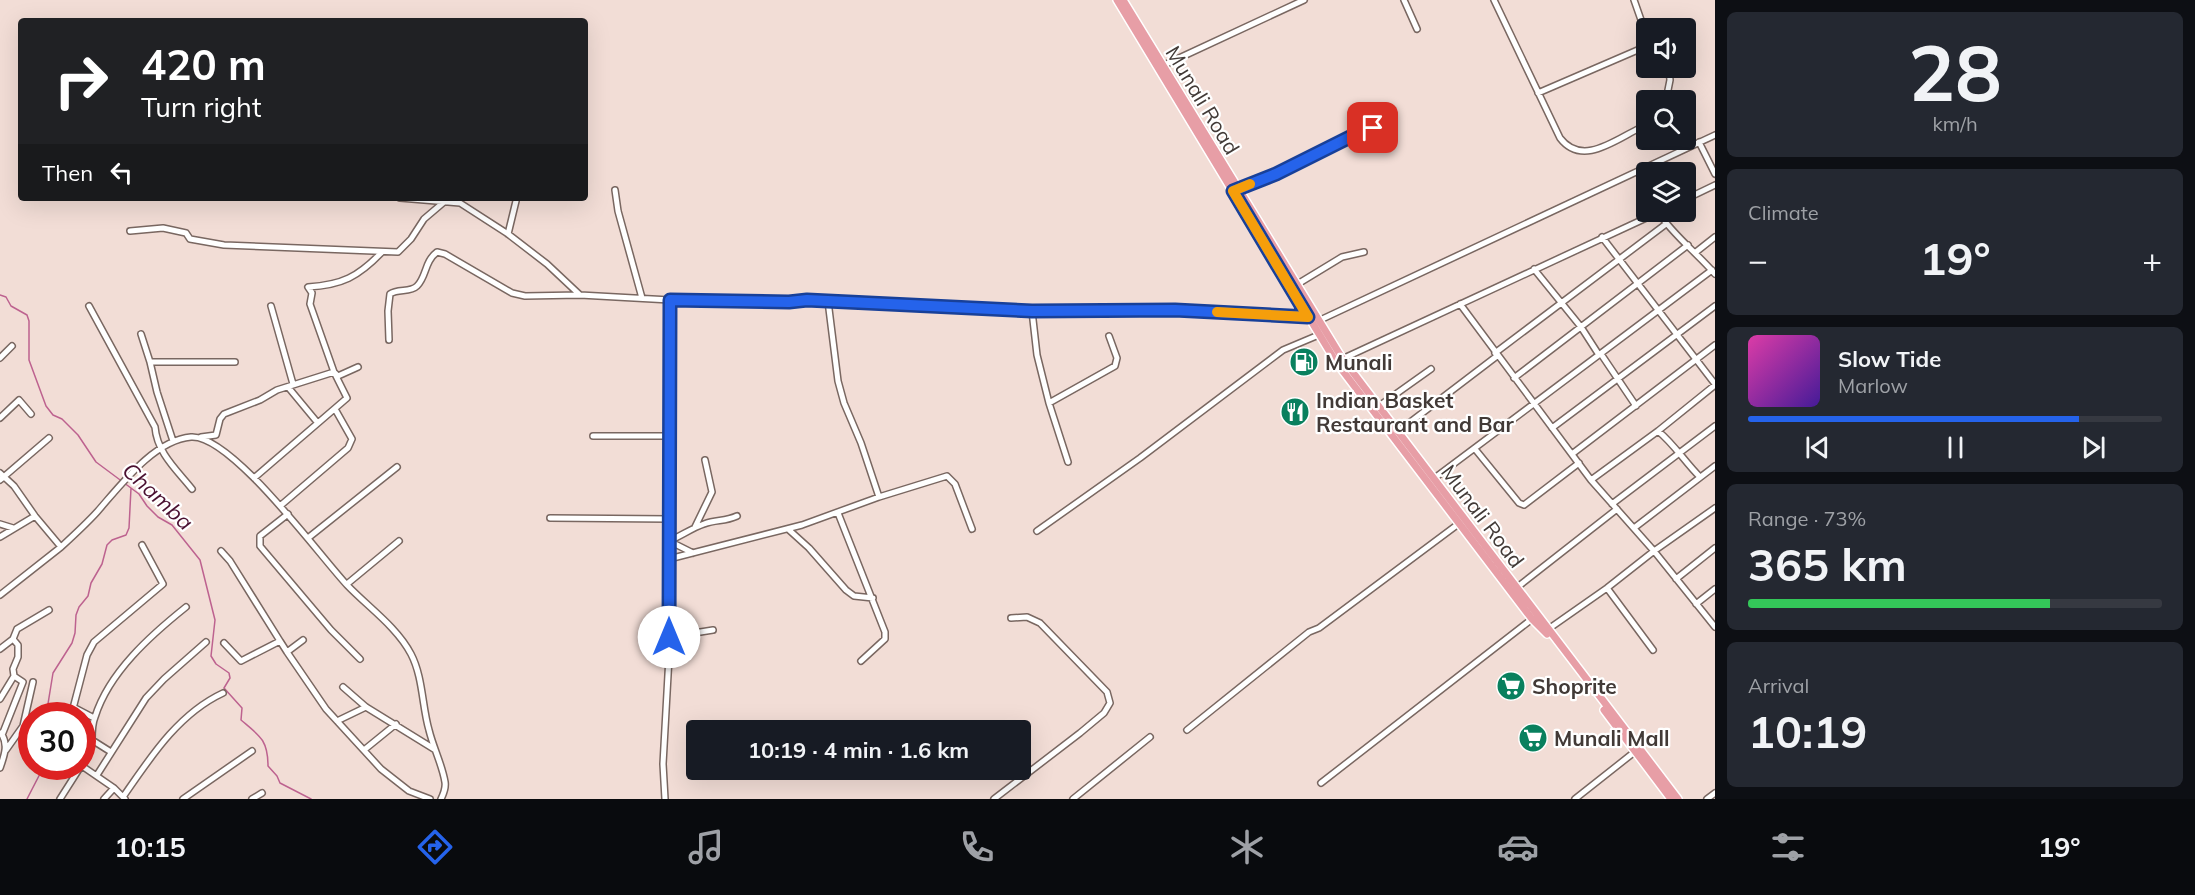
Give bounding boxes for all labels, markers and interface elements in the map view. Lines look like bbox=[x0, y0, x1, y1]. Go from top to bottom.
map controls bbox=[1636, 18, 1696, 222]
button: sound bbox=[1636, 18, 1696, 78]
text: 28 bbox=[1908, 23, 2002, 121]
text: 420 m bbox=[141, 38, 266, 91]
street label: Munali Road bbox=[1160, 41, 1246, 159]
icon: right bbox=[42, 42, 120, 120]
text: Turn right bbox=[141, 90, 261, 124]
button: search bbox=[1636, 90, 1696, 150]
pin bbox=[1347, 102, 1398, 153]
icon: arrive bbox=[1356, 111, 1389, 144]
text: km/h bbox=[1932, 111, 1978, 136]
icon: left bbox=[105, 156, 138, 189]
text: Then bbox=[42, 159, 93, 187]
button: layers bbox=[1636, 162, 1696, 222]
text: Climate bbox=[1748, 200, 1819, 225]
text: 19° bbox=[1919, 230, 1991, 286]
text: − bbox=[1748, 239, 1768, 280]
text: + bbox=[2142, 239, 2162, 280]
text: Slow Tide bbox=[1838, 345, 1941, 373]
fuel station icon: Munali bbox=[1288, 346, 1320, 378]
place label: Munali bbox=[1325, 349, 1392, 375]
text: Marlow bbox=[1838, 373, 1908, 398]
place label: Indian Basket Restaurant and Bar bbox=[1316, 387, 1514, 437]
restaurant icon: Indian Basket Restaurant and Bar bbox=[1279, 396, 1311, 428]
icon: previous bbox=[1801, 431, 1834, 464]
icon: pause bbox=[1939, 431, 1972, 464]
icon: next bbox=[2077, 431, 2110, 464]
water label: Chamba bbox=[117, 456, 199, 536]
street label: Munali Road bbox=[1436, 459, 1530, 573]
text: Range · 73% bbox=[1748, 506, 1866, 531]
text: 365 km bbox=[1748, 536, 1907, 592]
position arrow bbox=[637, 605, 701, 669]
supermarket icon: Shoprite bbox=[1495, 670, 1527, 702]
place label: Shoprite bbox=[1532, 673, 1617, 699]
text: Arrival bbox=[1748, 673, 1809, 698]
speed limit sign: 30 bbox=[18, 702, 96, 780]
text: 10:19 bbox=[1748, 703, 1867, 759]
supermarket icon: Munali Mall bbox=[1517, 722, 1549, 754]
place label: Munali Mall bbox=[1554, 725, 1669, 751]
text: 10:19 · 4 min · 1.6 km bbox=[748, 736, 969, 764]
icon: directions bbox=[414, 826, 456, 868]
icon: music bbox=[685, 826, 727, 868]
icon: phone bbox=[956, 826, 998, 868]
icon: climate bbox=[1226, 826, 1268, 868]
icon: car bbox=[1497, 826, 1539, 868]
icon: filters bbox=[1767, 826, 1809, 868]
text: 10:15 bbox=[114, 830, 186, 864]
text: 19° bbox=[2038, 830, 2081, 864]

